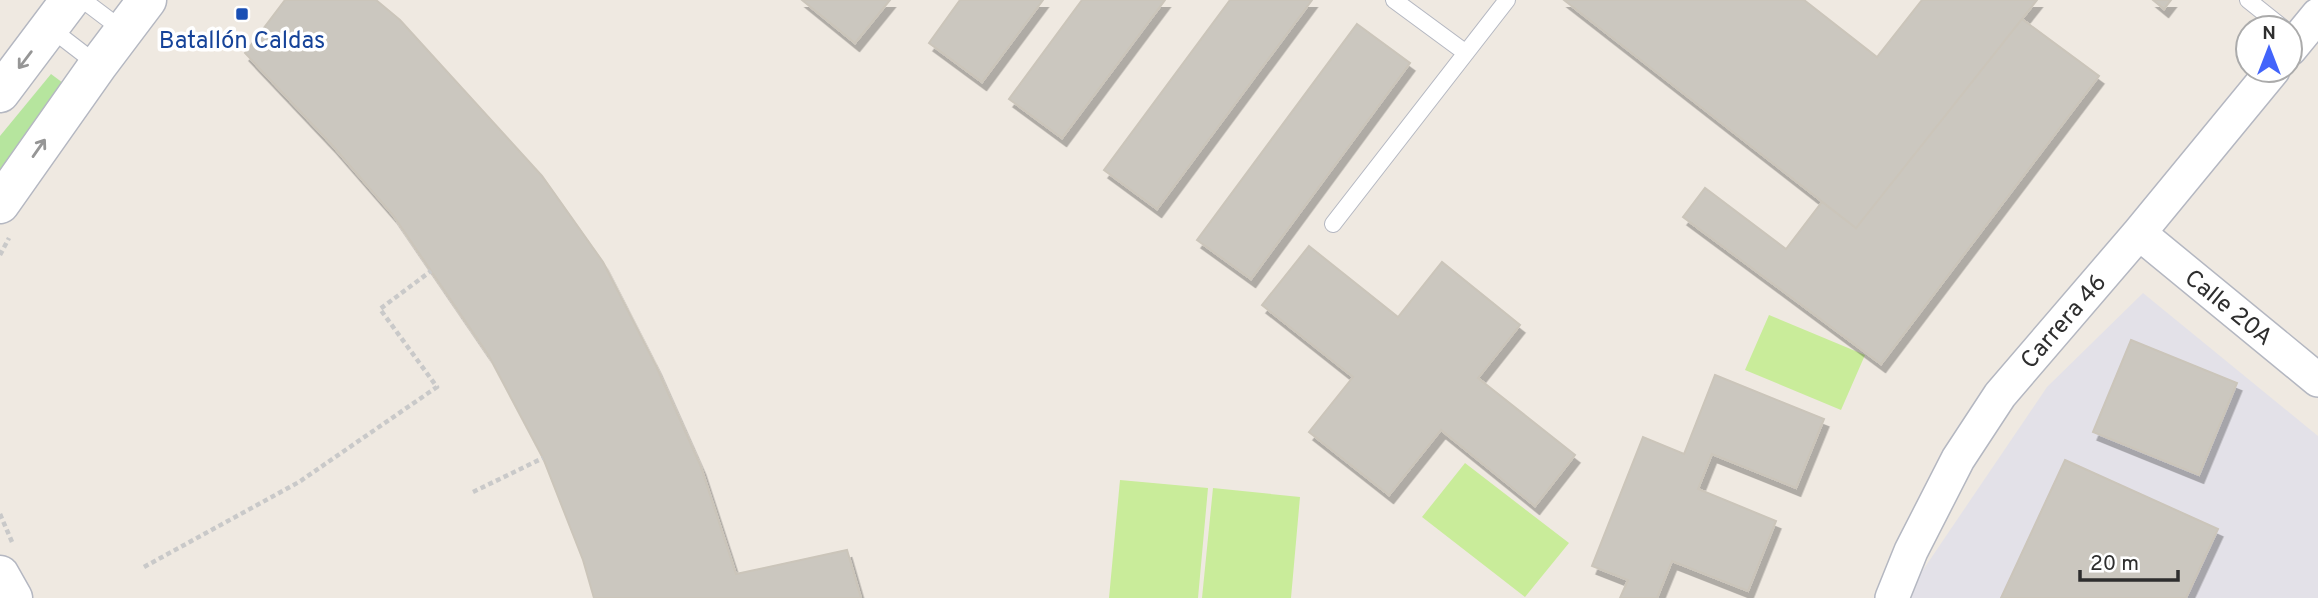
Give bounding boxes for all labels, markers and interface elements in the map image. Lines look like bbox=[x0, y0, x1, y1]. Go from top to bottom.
marker: Batallón Caldas bbox=[234, 6, 250, 22]
north arrow bbox=[2234, 14, 2304, 84]
text: N bbox=[2262, 22, 2276, 46]
place label: Batallón Caldas bbox=[159, 27, 325, 57]
one-way arrow bbox=[17, 50, 32, 69]
one-way arrow bbox=[32, 139, 46, 158]
street label: Calle 20A bbox=[2178, 264, 2278, 353]
street label: Carrera 46 bbox=[2015, 269, 2114, 376]
scale bar bbox=[2080, 538, 2178, 582]
text: 20 m bbox=[2090, 551, 2139, 578]

